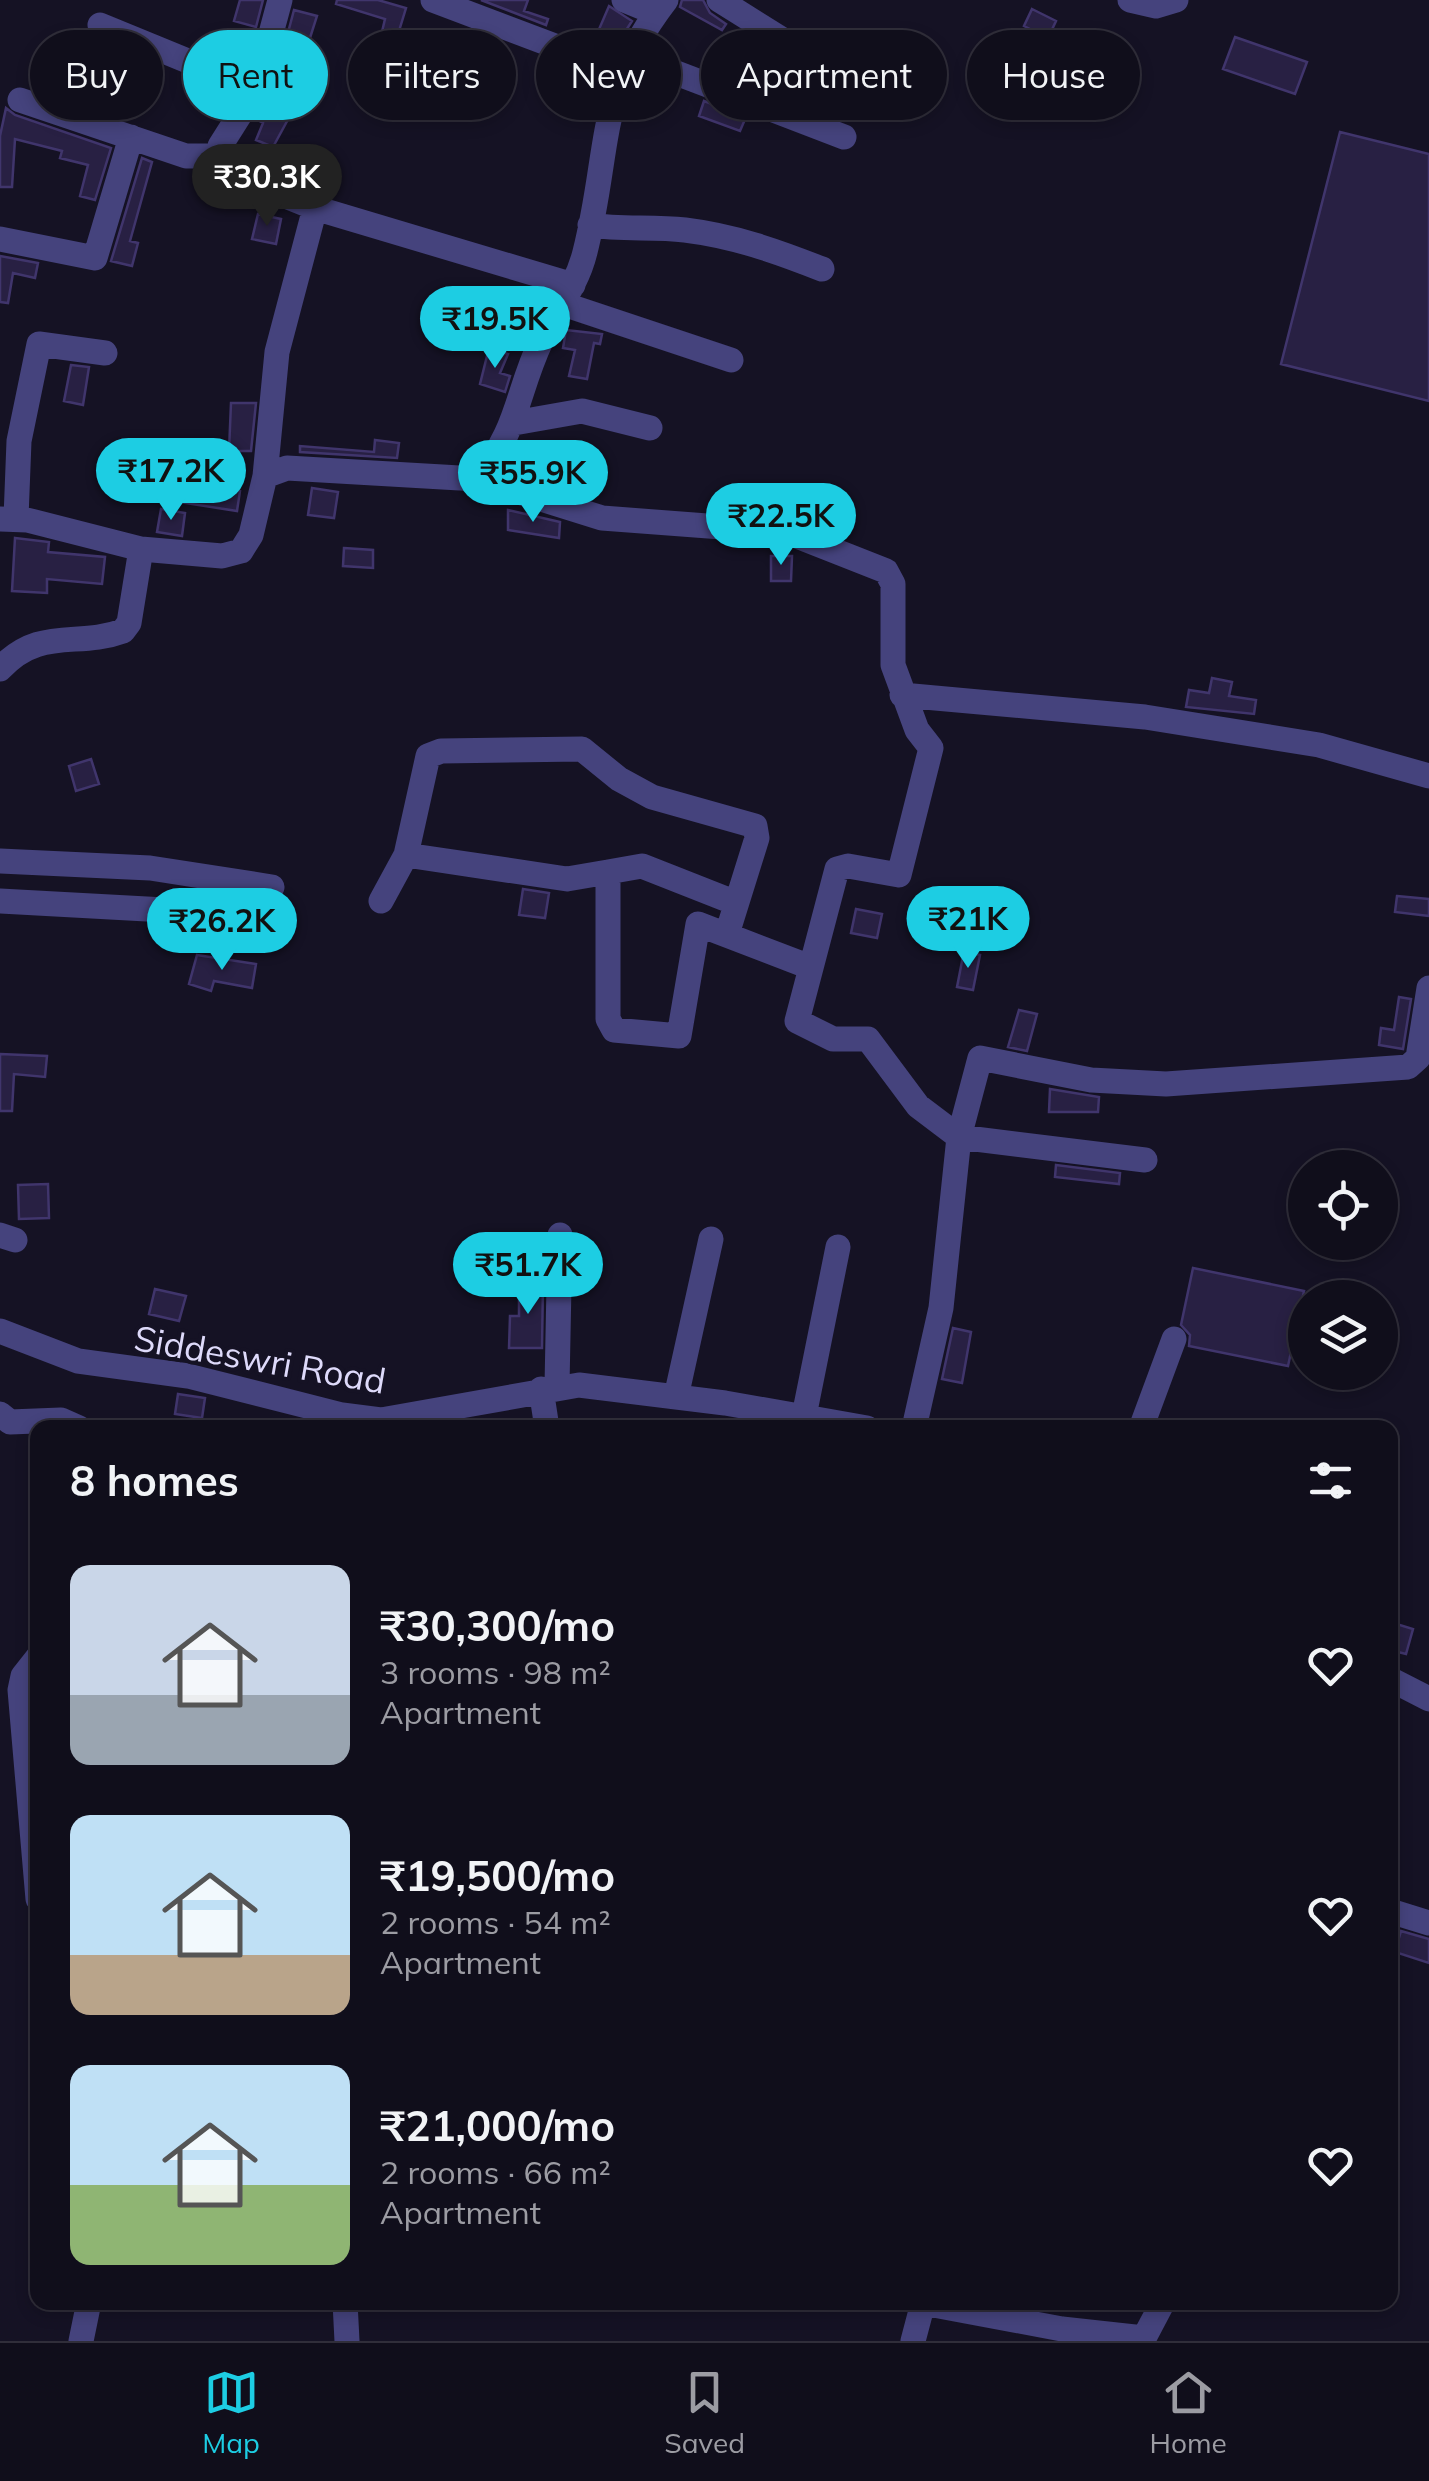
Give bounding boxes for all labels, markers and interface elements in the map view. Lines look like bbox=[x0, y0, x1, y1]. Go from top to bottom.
chip: Buy bbox=[30, 30, 163, 120]
chip: Rent bbox=[183, 30, 328, 120]
chip: Filters bbox=[348, 30, 516, 120]
chip: New bbox=[536, 30, 681, 120]
chip: Apartment bbox=[701, 30, 947, 120]
chip: House bbox=[967, 30, 1140, 120]
pin: ₹30.3K bbox=[186, 144, 348, 229]
text: ₹30.3K bbox=[214, 156, 320, 196]
pin: ₹19.5K bbox=[414, 286, 576, 371]
text: ₹19.5K bbox=[442, 298, 548, 338]
pin: ₹17.2K bbox=[90, 438, 252, 523]
pin: ₹55.9K bbox=[452, 440, 614, 525]
text: ₹17.2K bbox=[118, 450, 224, 490]
text: ₹55.9K bbox=[480, 452, 586, 492]
pin: ₹22.5K bbox=[700, 483, 862, 568]
text: ₹22.5K bbox=[728, 495, 834, 535]
pin: ₹21K bbox=[909, 886, 1027, 971]
pin: ₹26.2K bbox=[141, 888, 303, 973]
text: ₹21K bbox=[929, 898, 1007, 938]
text: ₹26.2K bbox=[169, 900, 275, 940]
map controls bbox=[1288, 1150, 1398, 1390]
button: locate bbox=[1288, 1150, 1398, 1260]
pin: ₹51.7K bbox=[447, 1232, 609, 1317]
text: ₹51.7K bbox=[475, 1244, 581, 1284]
button: layers bbox=[1288, 1280, 1398, 1390]
street label: Siddeswri Road bbox=[131, 1315, 389, 1403]
icon: filters bbox=[1303, 1453, 1358, 1508]
text: 8 homes bbox=[70, 1454, 239, 1507]
text: ₹30,300/mo bbox=[380, 1599, 615, 1652]
icon: home bbox=[150, 1605, 270, 1725]
icon: heart bbox=[1303, 1638, 1358, 1693]
text: 3 rooms · 98 m² bbox=[380, 1652, 611, 1692]
text: Apartment bbox=[380, 1692, 541, 1732]
text: ₹19,500/mo bbox=[380, 1849, 615, 1902]
icon: home bbox=[150, 1855, 270, 1975]
icon: heart bbox=[1303, 1888, 1358, 1943]
text: 2 rooms · 54 m² bbox=[380, 1902, 611, 1942]
text: Apartment bbox=[380, 1942, 541, 1982]
text: ₹21,000/mo bbox=[380, 2099, 615, 2152]
icon: home bbox=[150, 2105, 270, 2225]
icon: heart bbox=[1303, 2138, 1358, 2193]
text: 2 rooms · 66 m² bbox=[380, 2152, 611, 2192]
text: Apartment bbox=[380, 2192, 541, 2232]
tab: Map bbox=[202, 2365, 260, 2460]
tab: Saved bbox=[664, 2365, 745, 2460]
tab: Home bbox=[1149, 2365, 1227, 2460]

